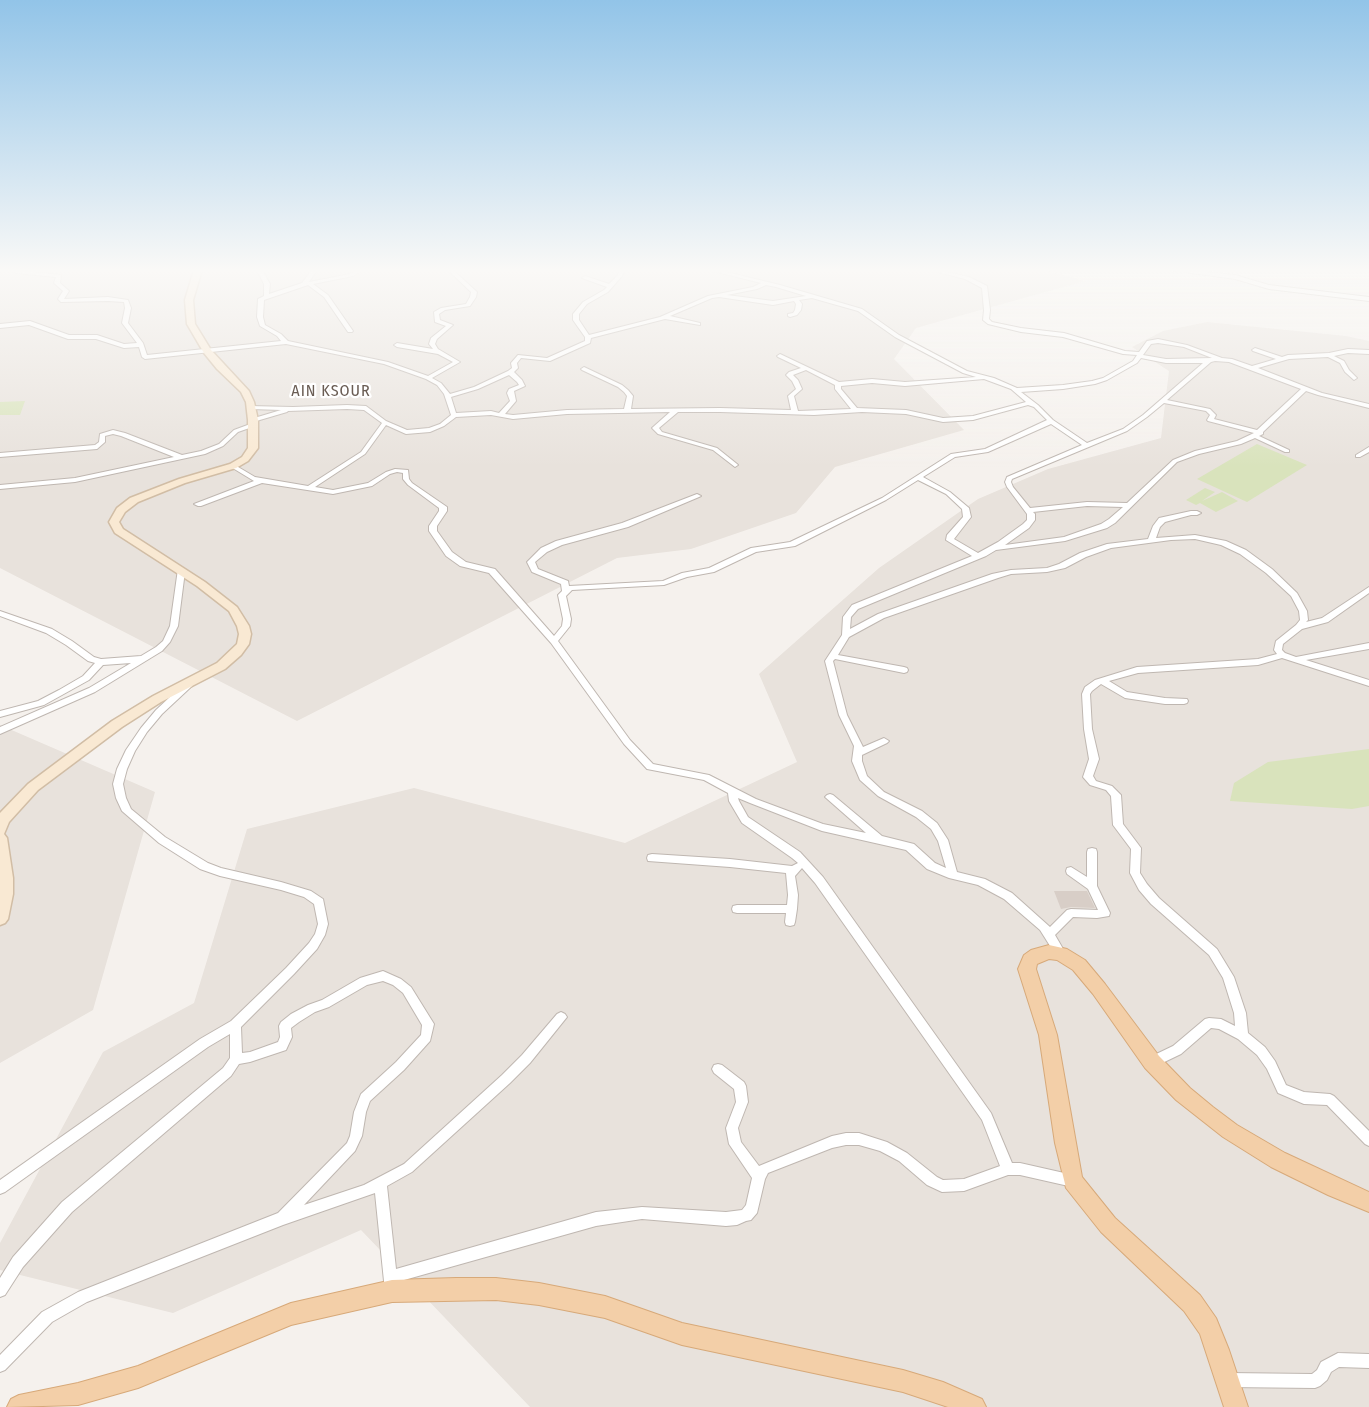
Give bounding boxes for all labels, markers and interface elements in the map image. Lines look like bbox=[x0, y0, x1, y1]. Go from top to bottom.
district label: AIN KSOUR bbox=[290, 382, 372, 402]

